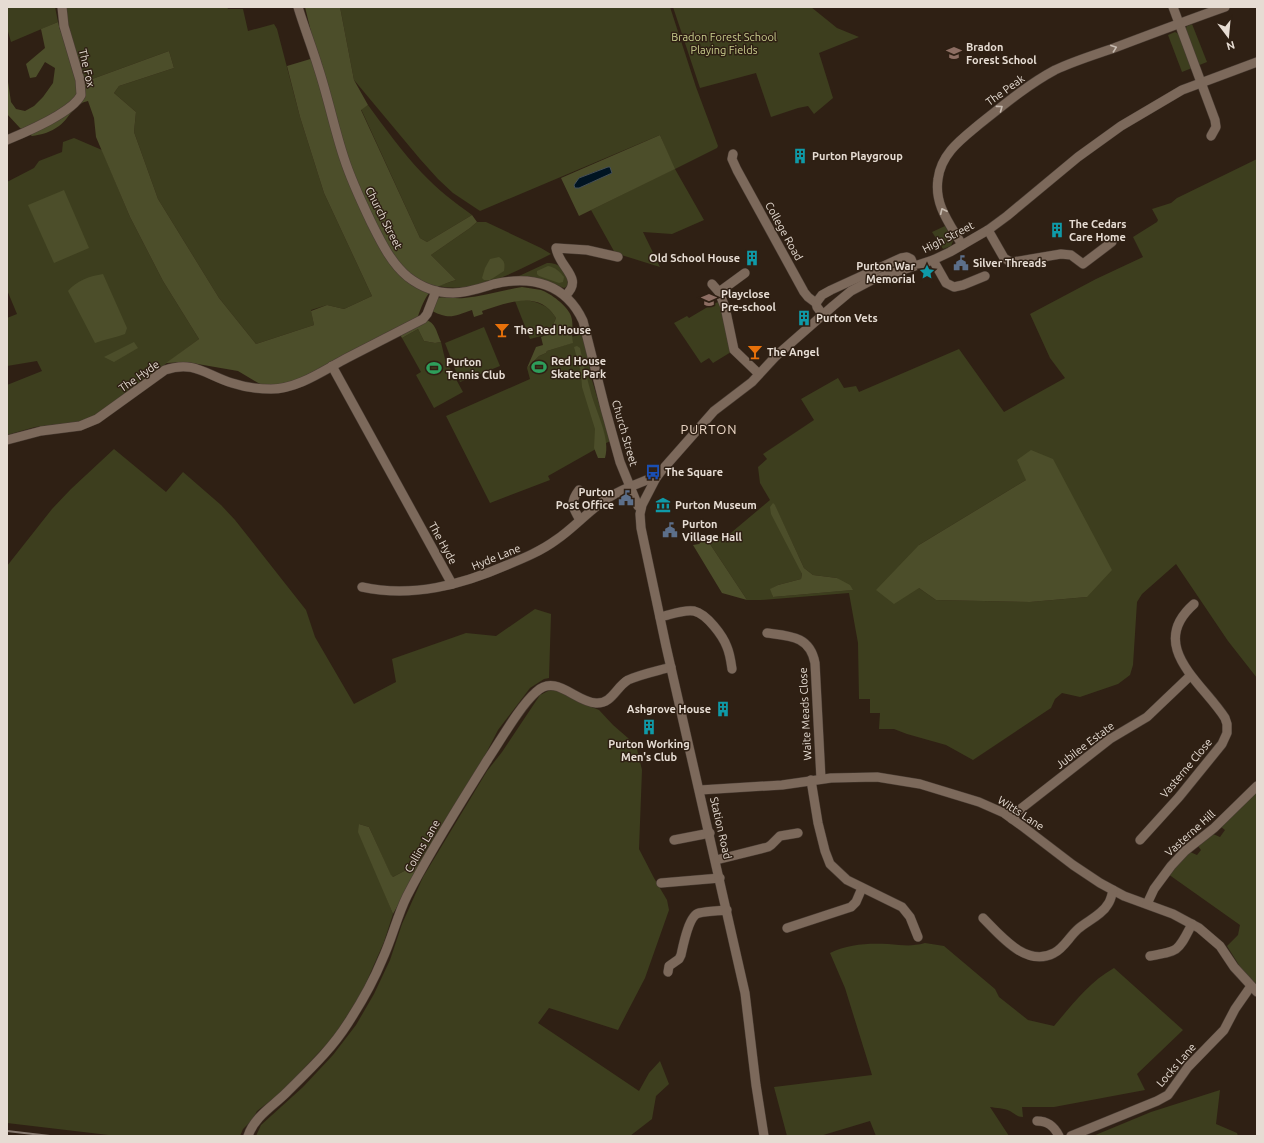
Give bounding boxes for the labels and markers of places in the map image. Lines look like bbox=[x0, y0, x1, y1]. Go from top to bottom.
place label: Bradon Forest School bbox=[966, 41, 1037, 66]
school or university icon: Bradon Forest School bbox=[945, 44, 963, 62]
building icon: Purton Playgroup bbox=[791, 147, 809, 165]
place label: Purton Playgroup bbox=[812, 150, 903, 162]
place label: The Cedars Care Home bbox=[1069, 218, 1127, 243]
building icon: The Cedars Care Home bbox=[1048, 221, 1066, 239]
building icon: Old School House bbox=[743, 249, 761, 267]
place label: Old School House bbox=[649, 252, 740, 264]
public building icon: Silver Threads bbox=[952, 254, 970, 272]
place label: Silver Threads bbox=[973, 257, 1046, 269]
place label: Purton War Memorial bbox=[856, 260, 916, 285]
place icon: Purton War Memorial bbox=[918, 263, 936, 281]
place label: Playclose Pre-school bbox=[721, 288, 777, 313]
school or university icon: Playclose Pre-school bbox=[700, 291, 718, 309]
building icon: Purton Vets bbox=[795, 309, 813, 327]
place label: Purton Vets bbox=[816, 312, 878, 324]
bar icon: The Red House bbox=[493, 321, 511, 339]
place label: The Red House bbox=[514, 324, 591, 336]
bar icon: The Angel bbox=[746, 343, 764, 361]
place label: The Angel bbox=[767, 346, 820, 358]
place label: Red House Skate Park bbox=[551, 355, 607, 380]
place label: Purton Tennis Club bbox=[446, 356, 506, 381]
sports icon: Red House Skate Park bbox=[530, 358, 548, 376]
sports icon: Purton Tennis Club bbox=[425, 359, 443, 377]
bus stop icon: The Square bbox=[644, 463, 662, 481]
place label: The Square bbox=[665, 466, 723, 478]
place label: Purton Post Office bbox=[556, 486, 614, 511]
public building icon: Purton Post Office bbox=[617, 489, 635, 507]
museum icon: Purton Museum bbox=[654, 496, 672, 514]
place label: Purton Museum bbox=[675, 499, 757, 511]
place label: Purton Village Hall bbox=[682, 518, 743, 543]
public building icon: Purton Village Hall bbox=[661, 521, 679, 539]
building icon: Ashgrove House bbox=[714, 700, 732, 718]
place label: Ashgrove House bbox=[627, 703, 711, 715]
building icon: Purton Working Men's Club bbox=[640, 718, 658, 736]
place label: Purton Working Men's Club bbox=[608, 738, 690, 763]

